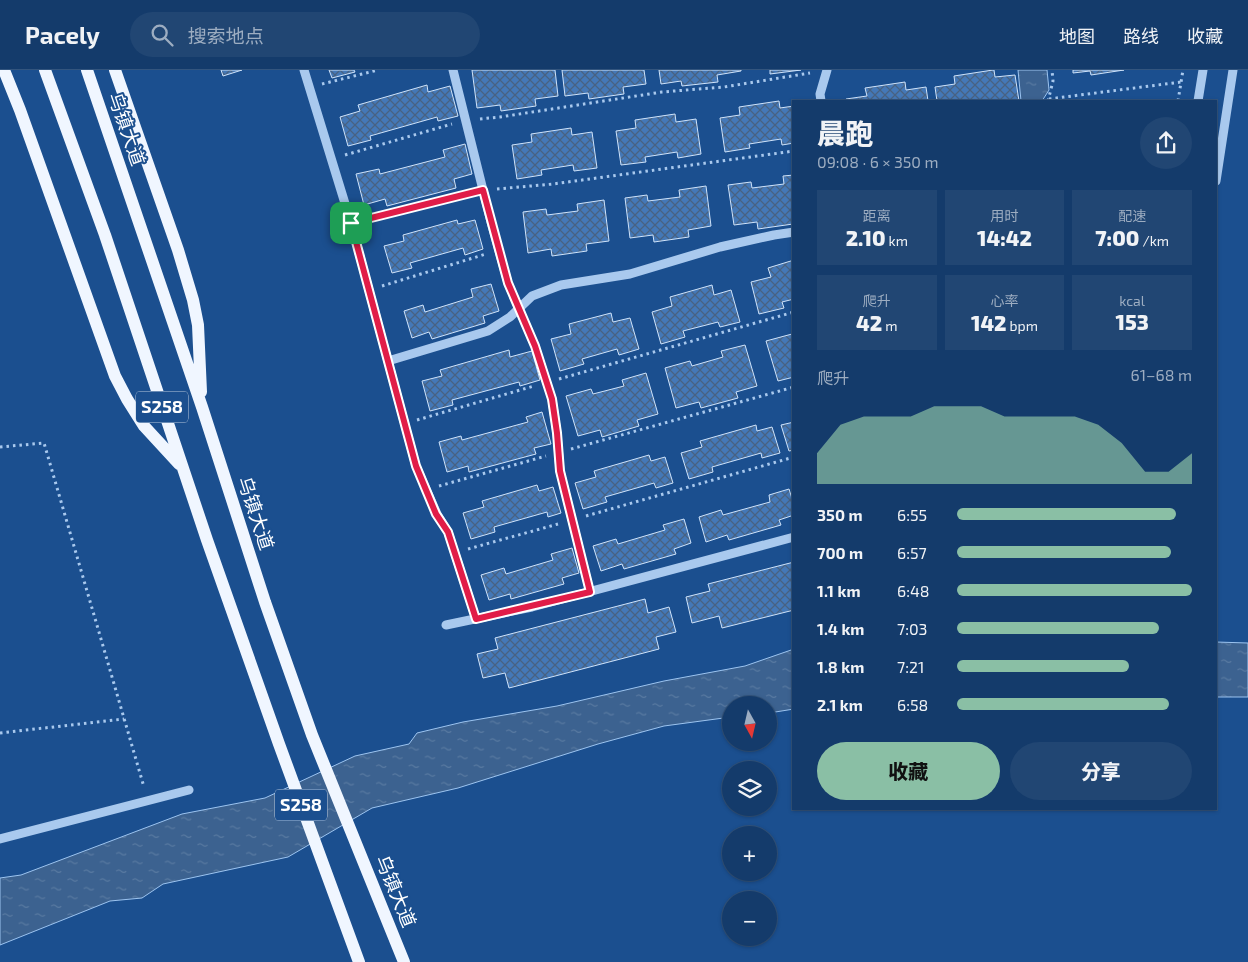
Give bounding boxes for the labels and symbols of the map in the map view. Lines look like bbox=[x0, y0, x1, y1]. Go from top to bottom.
street label: 乌镇大道 bbox=[104, 89, 151, 169]
pin bbox=[330, 202, 372, 244]
road number: S258 bbox=[136, 392, 188, 422]
street label: 乌镇大道 bbox=[234, 473, 279, 553]
north arrow bbox=[722, 696, 778, 751]
road number: S258 bbox=[275, 790, 327, 820]
street label: 乌镇大道 bbox=[372, 851, 421, 930]

